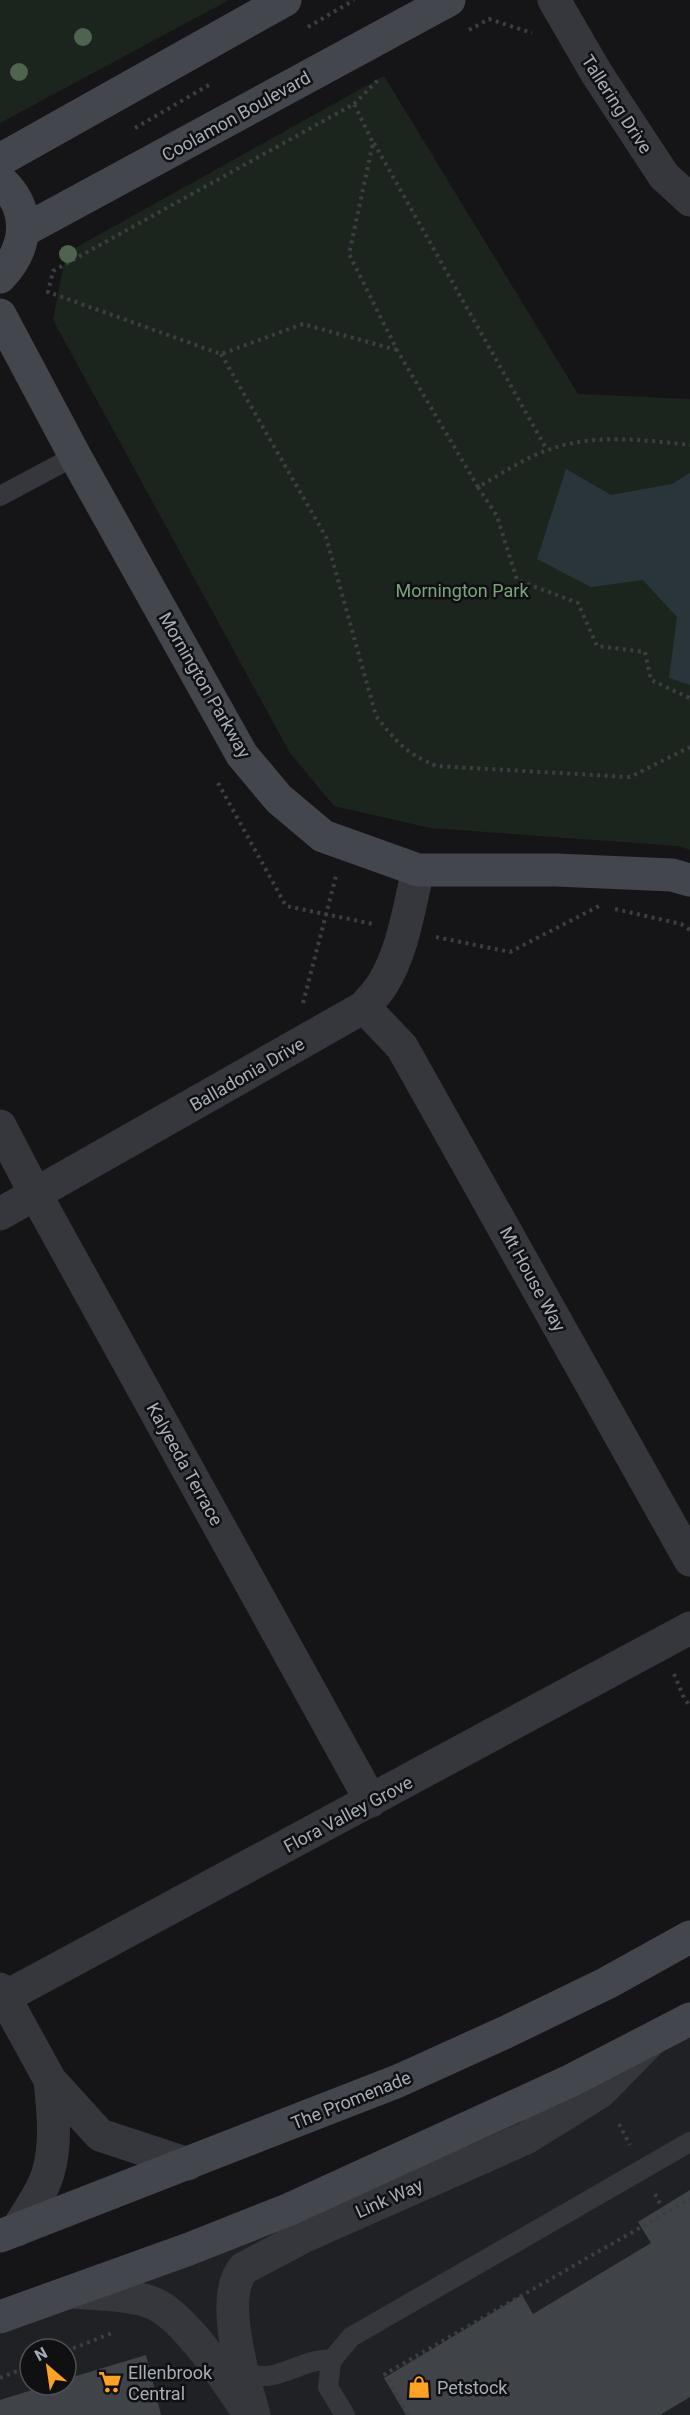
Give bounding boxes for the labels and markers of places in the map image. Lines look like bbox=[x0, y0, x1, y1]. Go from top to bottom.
place label: Ellenbrook Central bbox=[128, 2362, 213, 2404]
supermarket icon: Ellenbrook Central bbox=[97, 2369, 123, 2395]
shop icon: Petstock bbox=[406, 2374, 432, 2400]
place label: Petstock bbox=[437, 2377, 508, 2398]

